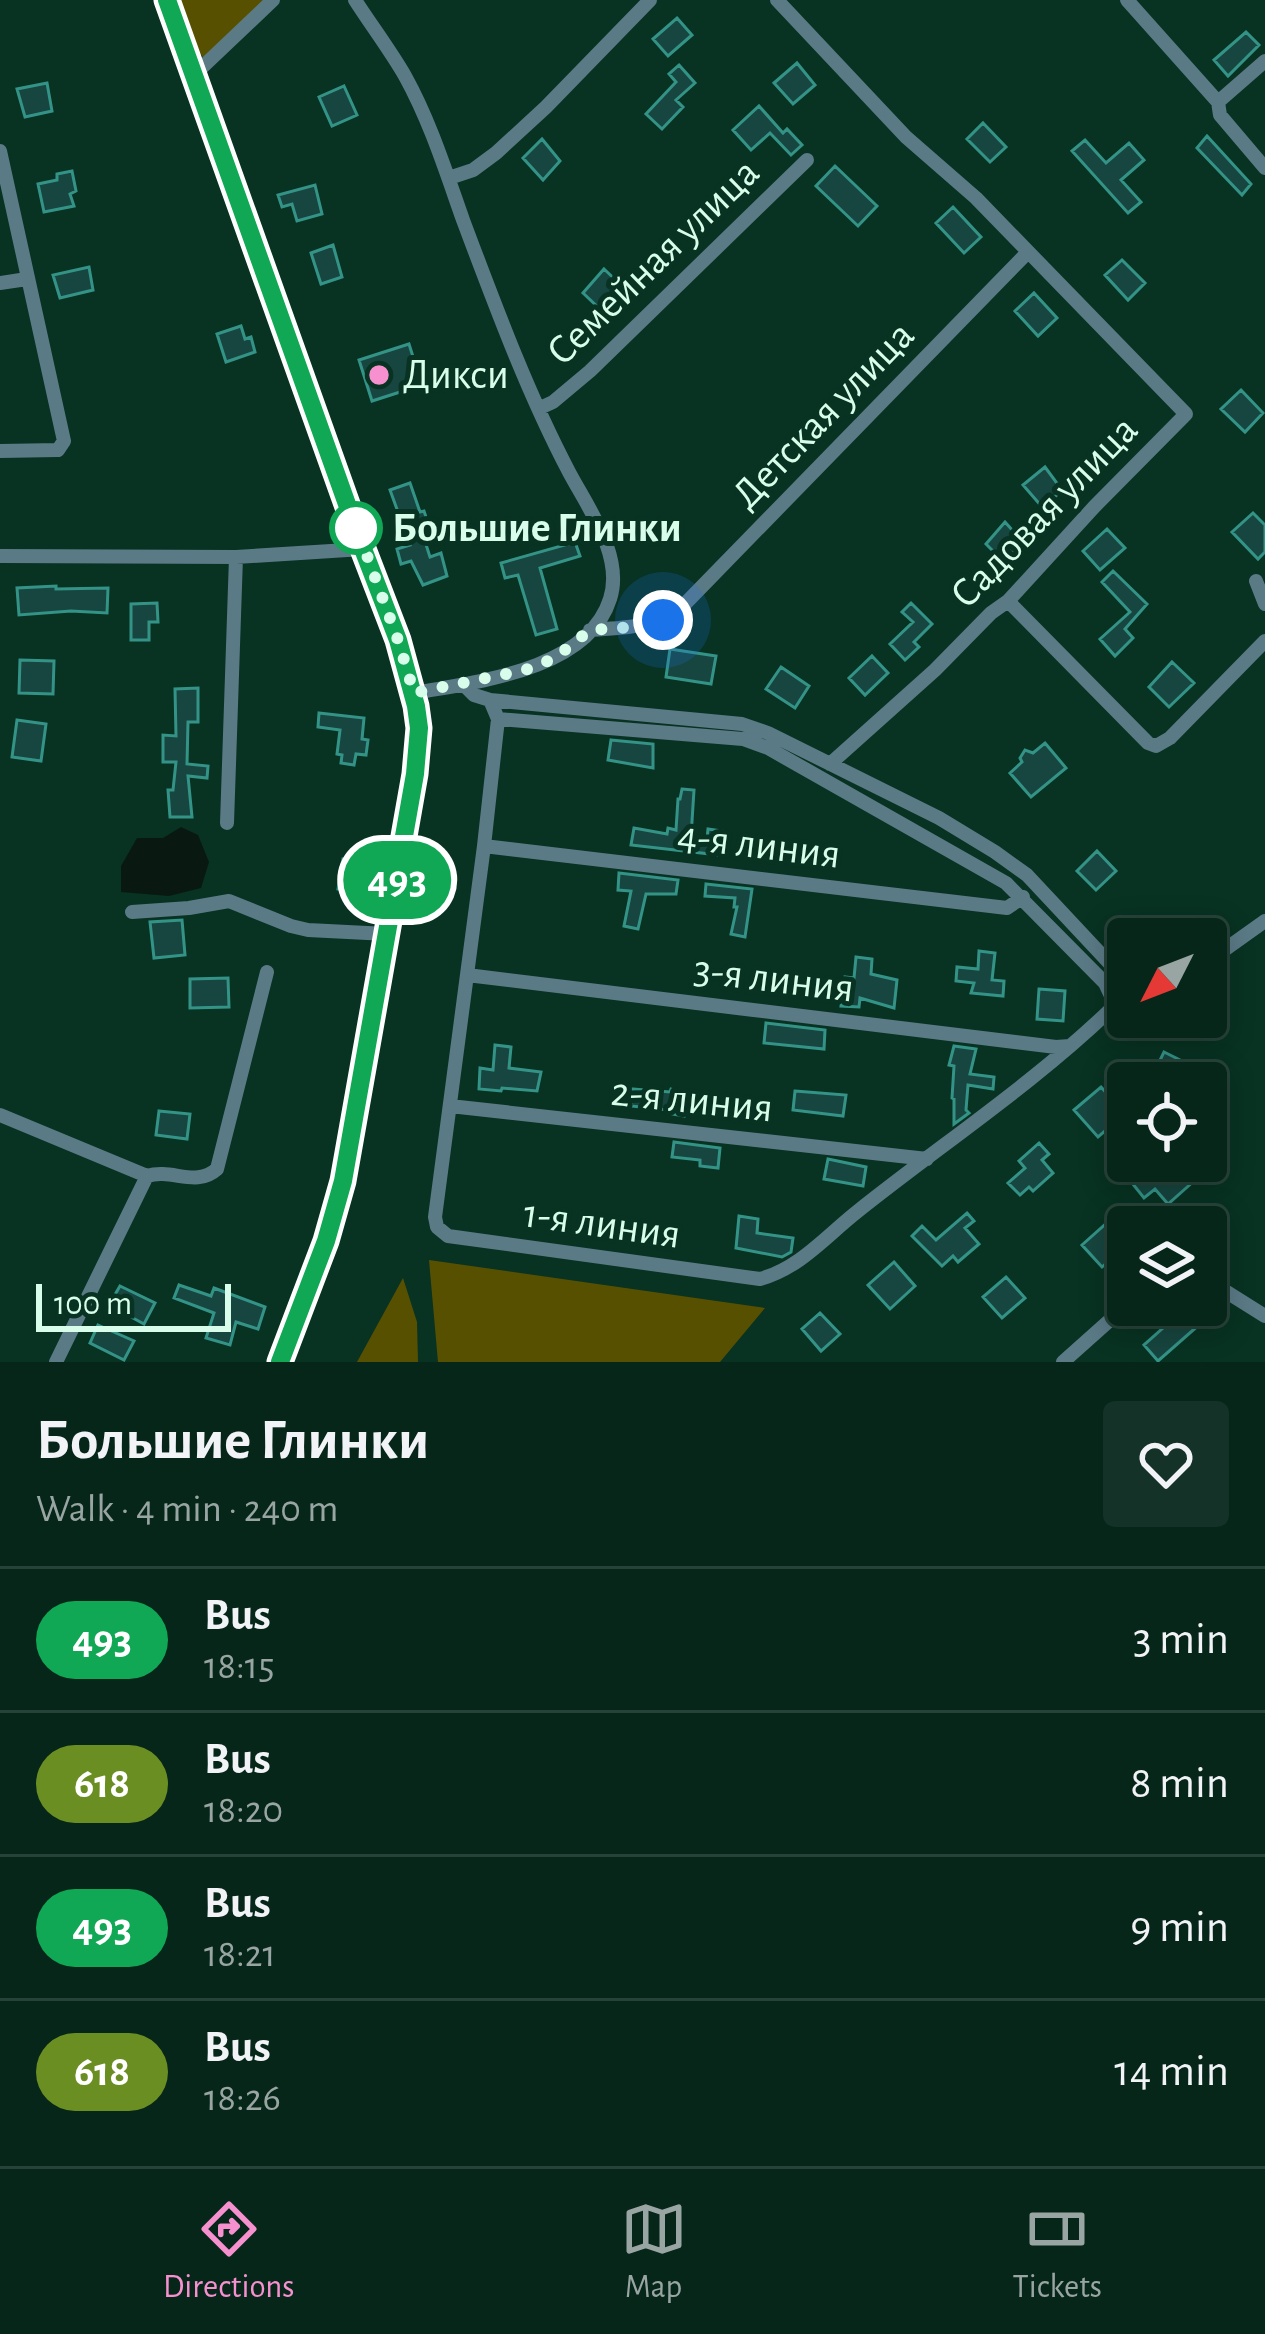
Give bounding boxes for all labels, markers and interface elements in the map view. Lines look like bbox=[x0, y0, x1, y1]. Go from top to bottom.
street label: Семейная улица bbox=[539, 151, 767, 373]
street label: Детская улица bbox=[724, 314, 922, 516]
place label: Дикси bbox=[403, 354, 509, 396]
marker: Дикси bbox=[366, 362, 392, 388]
street label: Садовая улица bbox=[943, 408, 1145, 616]
marker: Большие Глинки bbox=[331, 503, 381, 553]
place label: Большие Глинки bbox=[392, 507, 682, 549]
your location bbox=[633, 590, 693, 650]
street label: 4-я линия bbox=[675, 814, 843, 876]
line badge: 493 bbox=[328, 841, 466, 919]
text: 493 bbox=[367, 859, 427, 901]
north arrow bbox=[1107, 918, 1227, 1038]
map controls bbox=[1107, 918, 1227, 1326]
street label: 3-я линия bbox=[692, 948, 856, 1010]
button: locate bbox=[1107, 1062, 1227, 1182]
street label: 2-я линия bbox=[609, 1071, 775, 1129]
street label: 1-я линия bbox=[521, 1192, 683, 1256]
button: layers bbox=[1107, 1206, 1227, 1326]
scale bar bbox=[36, 1278, 231, 1331]
text: 100 m bbox=[54, 1288, 132, 1321]
button: heart bbox=[1103, 1401, 1229, 1527]
text: Большие Глинки bbox=[36, 1412, 429, 1469]
text: Walk · 4 min · 240 m bbox=[36, 1490, 338, 1529]
text: Bus bbox=[204, 1593, 271, 1638]
text: 3 min bbox=[1133, 1617, 1229, 1662]
text: 493 bbox=[72, 1619, 132, 1661]
text: 18:15 bbox=[204, 1647, 275, 1686]
text: Bus bbox=[204, 1737, 271, 1782]
text: 8 min bbox=[1130, 1761, 1229, 1806]
text: 618 bbox=[74, 1763, 130, 1805]
text: 18:20 bbox=[204, 1791, 283, 1830]
text: Bus bbox=[204, 1881, 271, 1926]
text: 9 min bbox=[1130, 1905, 1229, 1950]
text: 493 bbox=[72, 1907, 132, 1949]
text: 18:21 bbox=[204, 1935, 276, 1974]
text: Bus bbox=[204, 2025, 271, 2070]
text: 14 min bbox=[1114, 2049, 1229, 2094]
text: 618 bbox=[74, 2051, 130, 2093]
text: 18:26 bbox=[204, 2079, 281, 2118]
tab: Directions bbox=[163, 2196, 295, 2308]
tab: Map bbox=[621, 2196, 687, 2308]
tab: Tickets bbox=[1013, 2196, 1102, 2308]

